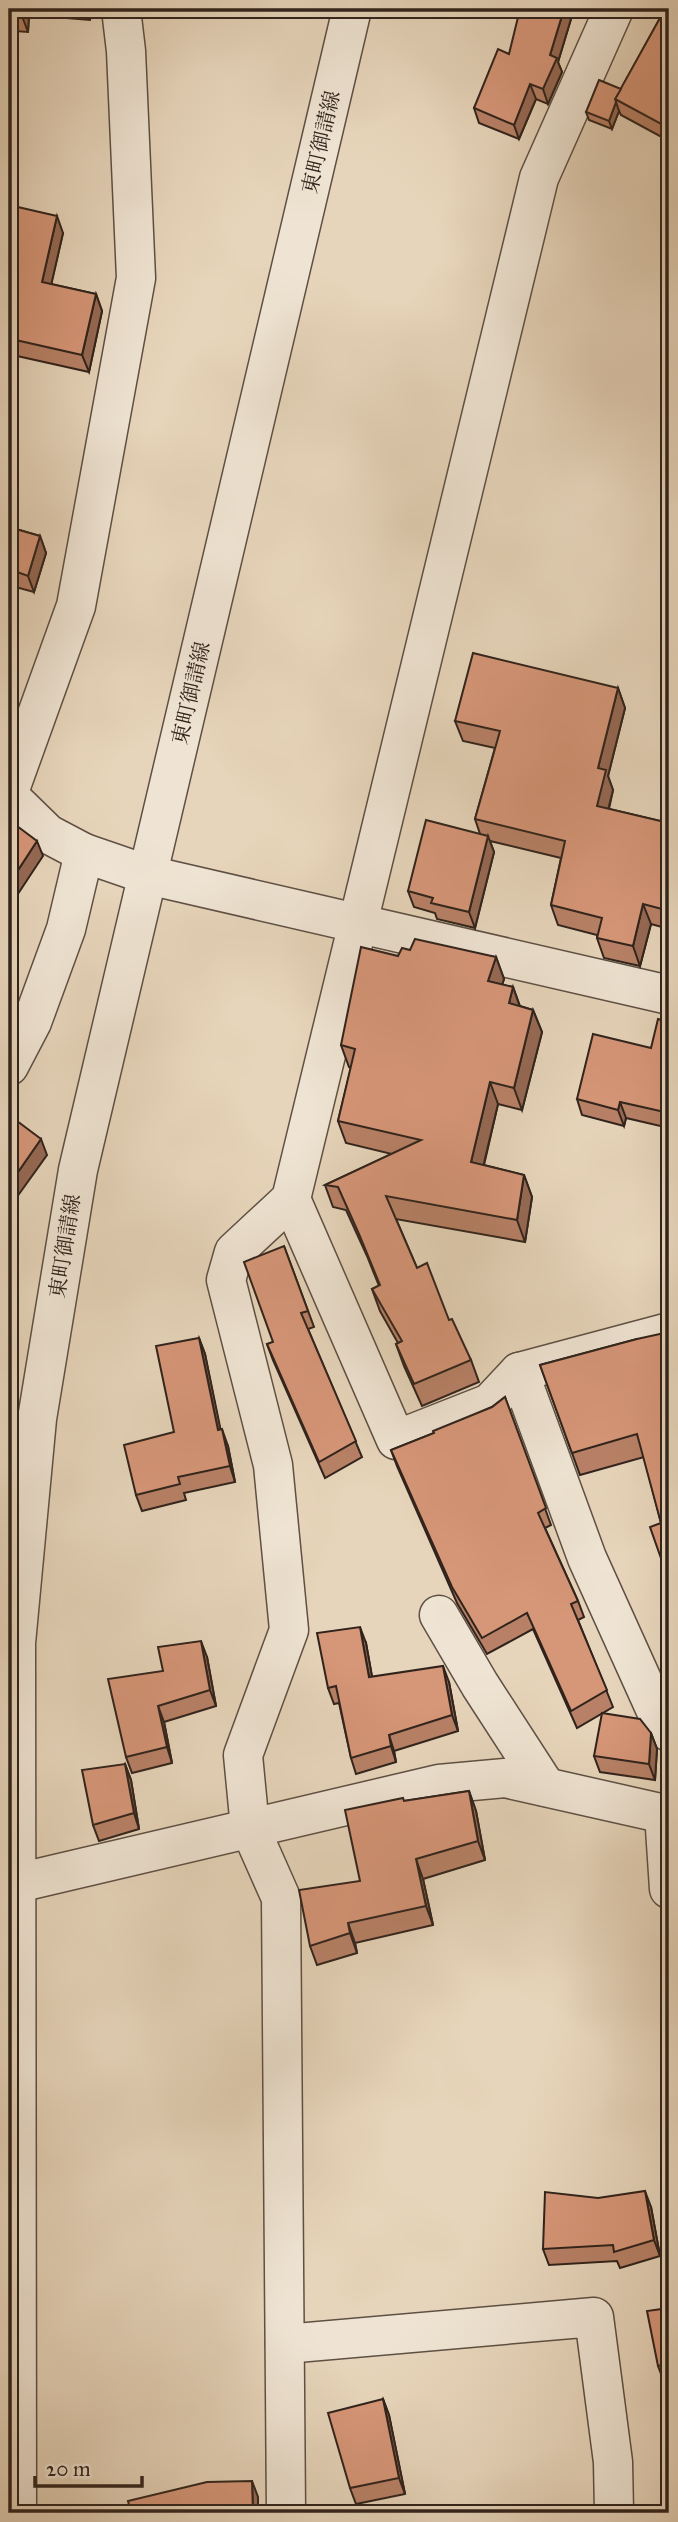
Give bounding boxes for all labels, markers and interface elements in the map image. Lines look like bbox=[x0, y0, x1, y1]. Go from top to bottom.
street label: 東町御請線 bbox=[297, 88, 345, 196]
street label: 東町御請線 bbox=[167, 639, 215, 747]
street label: 東町御請線 bbox=[44, 1192, 86, 1300]
scale bar bbox=[35, 2445, 142, 2489]
text: 20 m bbox=[46, 2456, 91, 2482]

